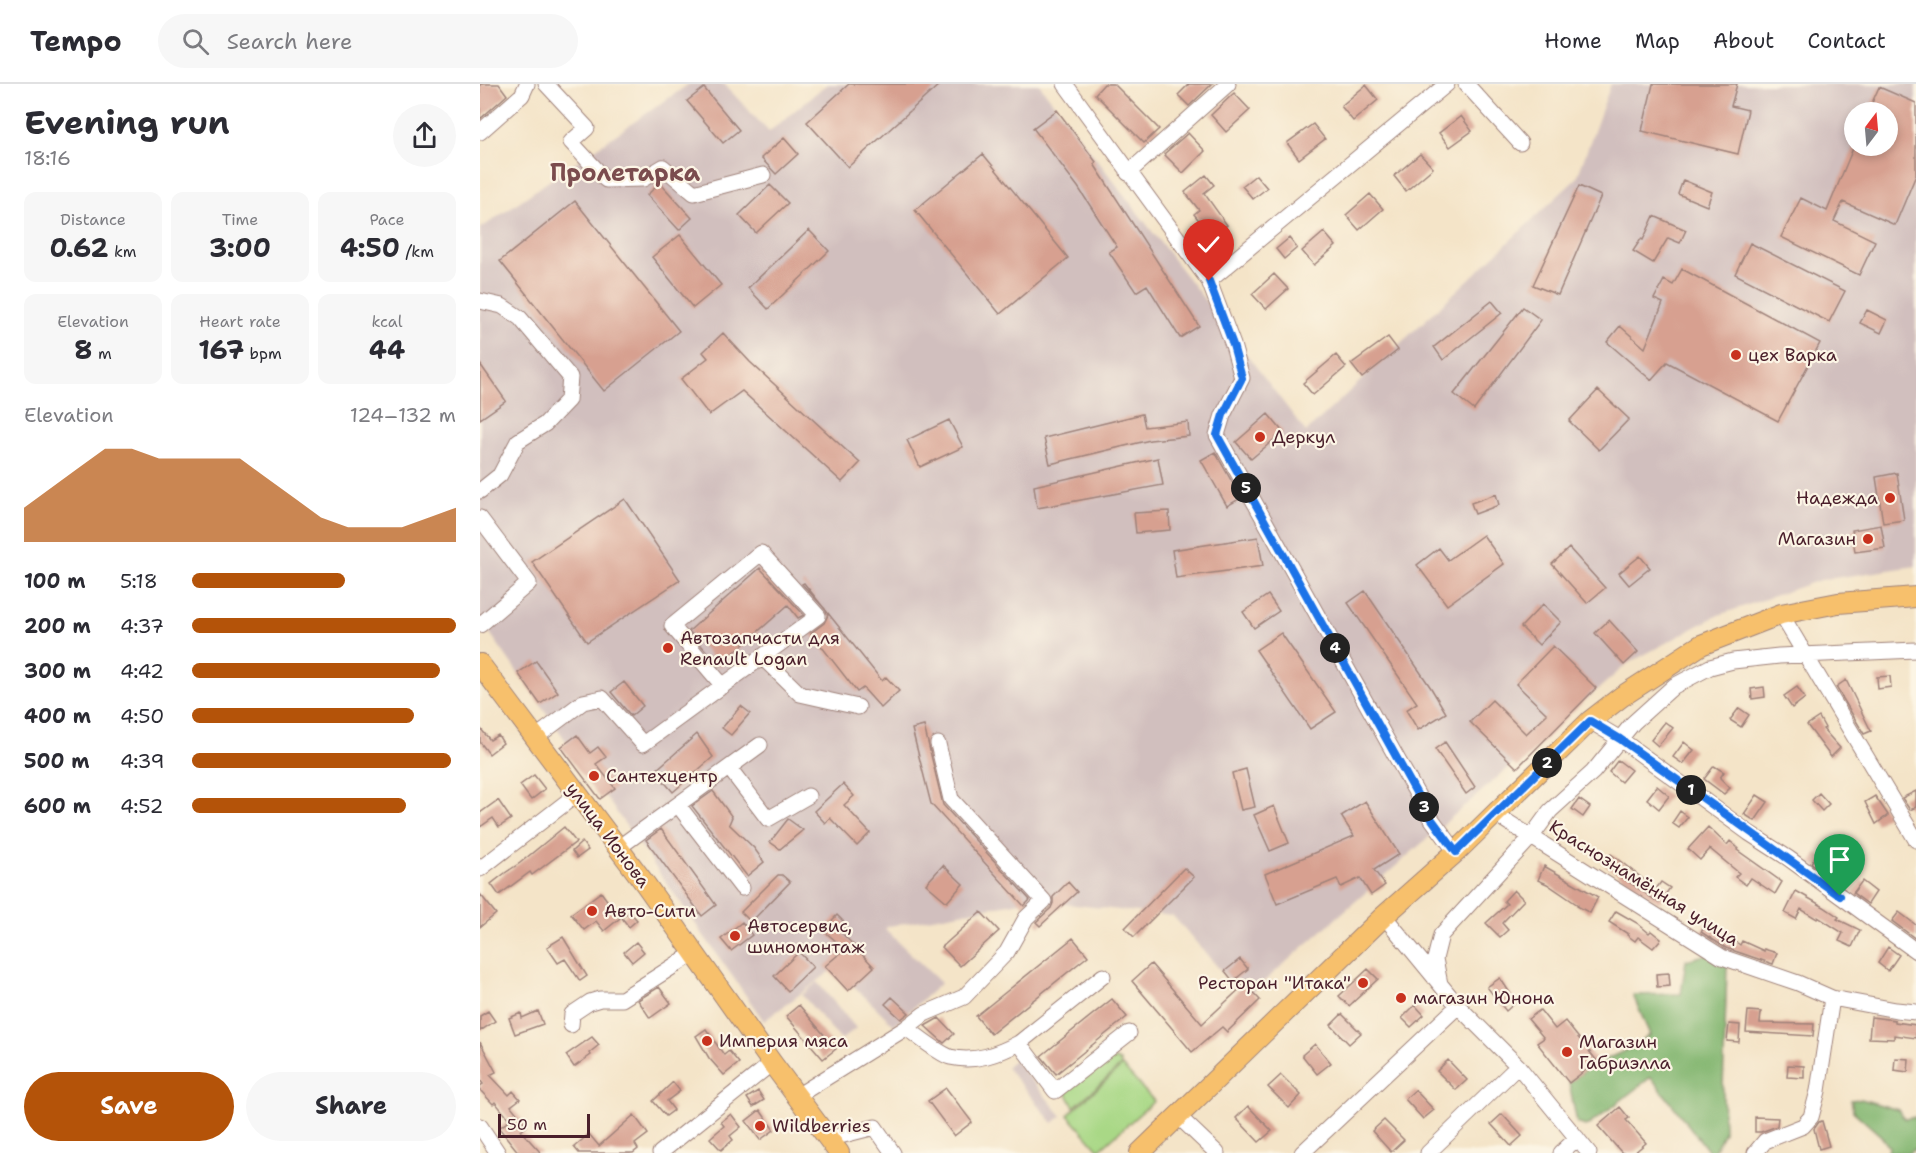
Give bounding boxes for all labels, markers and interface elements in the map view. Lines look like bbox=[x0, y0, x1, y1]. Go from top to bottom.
search box bbox=[158, 14, 578, 68]
text: Tempo bbox=[30, 22, 122, 60]
icon: search bbox=[179, 25, 212, 58]
text: Search here bbox=[227, 27, 352, 56]
text: Home bbox=[1544, 27, 1602, 55]
text: Map bbox=[1635, 27, 1680, 55]
text: About bbox=[1713, 27, 1774, 55]
text: Contact bbox=[1807, 27, 1886, 55]
text: Evening run bbox=[24, 100, 230, 145]
north arrow bbox=[1844, 102, 1898, 156]
map controls bbox=[1844, 102, 1898, 156]
button: share bbox=[393, 104, 456, 167]
text: 18:16 bbox=[24, 145, 71, 171]
district label: Пролетарка bbox=[550, 157, 701, 189]
text: Distance bbox=[60, 209, 126, 230]
text: Time bbox=[222, 209, 258, 230]
text: Pace bbox=[369, 209, 405, 230]
pin bbox=[1183, 219, 1234, 281]
icon: check bbox=[1192, 228, 1225, 261]
text: 0.62 bbox=[49, 230, 109, 265]
text: 3:00 bbox=[209, 230, 271, 265]
text: 4:50 bbox=[340, 230, 400, 265]
text: km bbox=[109, 241, 137, 262]
text: /km bbox=[400, 241, 434, 262]
text: Elevation bbox=[57, 311, 129, 332]
text: Heart rate bbox=[199, 311, 281, 332]
text: kcal bbox=[371, 311, 403, 332]
text: 8 bbox=[74, 332, 92, 367]
text: 167 bbox=[198, 332, 244, 367]
text: 44 bbox=[369, 332, 405, 367]
text: m bbox=[92, 343, 112, 364]
text: bpm bbox=[244, 343, 282, 364]
place label: цех Варка bbox=[1748, 343, 1837, 367]
marker: цех Варка bbox=[1729, 348, 1743, 362]
text: Elevation bbox=[24, 402, 114, 428]
text: 124–132 m bbox=[350, 402, 456, 428]
place label: Деркул bbox=[1272, 425, 1335, 449]
marker: Деркул bbox=[1253, 430, 1267, 444]
pin: 5 bbox=[1231, 473, 1261, 503]
text: 5 bbox=[1241, 477, 1251, 498]
place label: Надежда bbox=[1796, 486, 1878, 510]
marker: Надежда bbox=[1883, 491, 1897, 505]
place label: Магазин bbox=[1778, 527, 1856, 551]
marker: Магазин bbox=[1861, 532, 1875, 546]
text: 100 m bbox=[24, 568, 86, 594]
text: 5:18 bbox=[120, 568, 158, 594]
text: 200 m bbox=[24, 613, 91, 639]
text: 4:37 bbox=[120, 613, 164, 639]
place label: Автозапчасти для Renault Logan bbox=[680, 626, 840, 671]
pin: 4 bbox=[1320, 633, 1350, 663]
text: 4 bbox=[1329, 637, 1341, 658]
marker: Автозапчасти для Renault Logan bbox=[661, 641, 675, 655]
text: 300 m bbox=[24, 658, 91, 684]
text: 4:42 bbox=[120, 658, 164, 684]
text: 400 m bbox=[24, 703, 91, 729]
text: 4:50 bbox=[120, 703, 164, 729]
text: 500 m bbox=[24, 748, 90, 774]
text: 4:39 bbox=[120, 748, 165, 774]
pin: 2 bbox=[1532, 748, 1562, 778]
text: 2 bbox=[1541, 752, 1553, 773]
place label: Сантехцентр bbox=[606, 764, 718, 788]
marker: Сантехцентр bbox=[587, 769, 601, 783]
pin: 1 bbox=[1676, 775, 1706, 805]
street label: улица Ионова bbox=[560, 777, 656, 893]
text: 1 bbox=[1687, 779, 1695, 800]
pin: 3 bbox=[1409, 792, 1439, 822]
text: 600 m bbox=[24, 793, 91, 819]
text: 4:52 bbox=[120, 793, 163, 819]
text: 3 bbox=[1418, 796, 1430, 817]
street label: Краснознамённая улица bbox=[1544, 815, 1744, 951]
pin bbox=[1814, 834, 1865, 896]
icon: arrive bbox=[1823, 843, 1856, 876]
place label: Авто-Сити bbox=[604, 899, 696, 923]
marker: Авто-Сити bbox=[585, 904, 599, 918]
place label: Автосервис, шиномонтаж bbox=[747, 914, 865, 959]
marker: Автосервис, шиномонтаж bbox=[728, 929, 742, 943]
place label: Ресторан "Итака" bbox=[1198, 971, 1351, 995]
marker: Ресторан "Итака" bbox=[1356, 976, 1370, 990]
place label: магазин Юнона bbox=[1413, 986, 1554, 1010]
marker: магазин Юнона bbox=[1394, 991, 1408, 1005]
place label: Империя мяса bbox=[719, 1029, 848, 1053]
place label: Магазин Габриэлла bbox=[1579, 1030, 1671, 1075]
marker: Империя мяса bbox=[700, 1034, 714, 1048]
marker: Магазин Габриэлла bbox=[1560, 1045, 1574, 1059]
button: Save bbox=[24, 1072, 234, 1141]
button: Share bbox=[246, 1072, 456, 1141]
scale bar bbox=[498, 1111, 590, 1138]
text: 50 m bbox=[507, 1114, 547, 1135]
place label: Wildberries bbox=[772, 1114, 871, 1138]
marker: Wildberries bbox=[753, 1119, 767, 1133]

